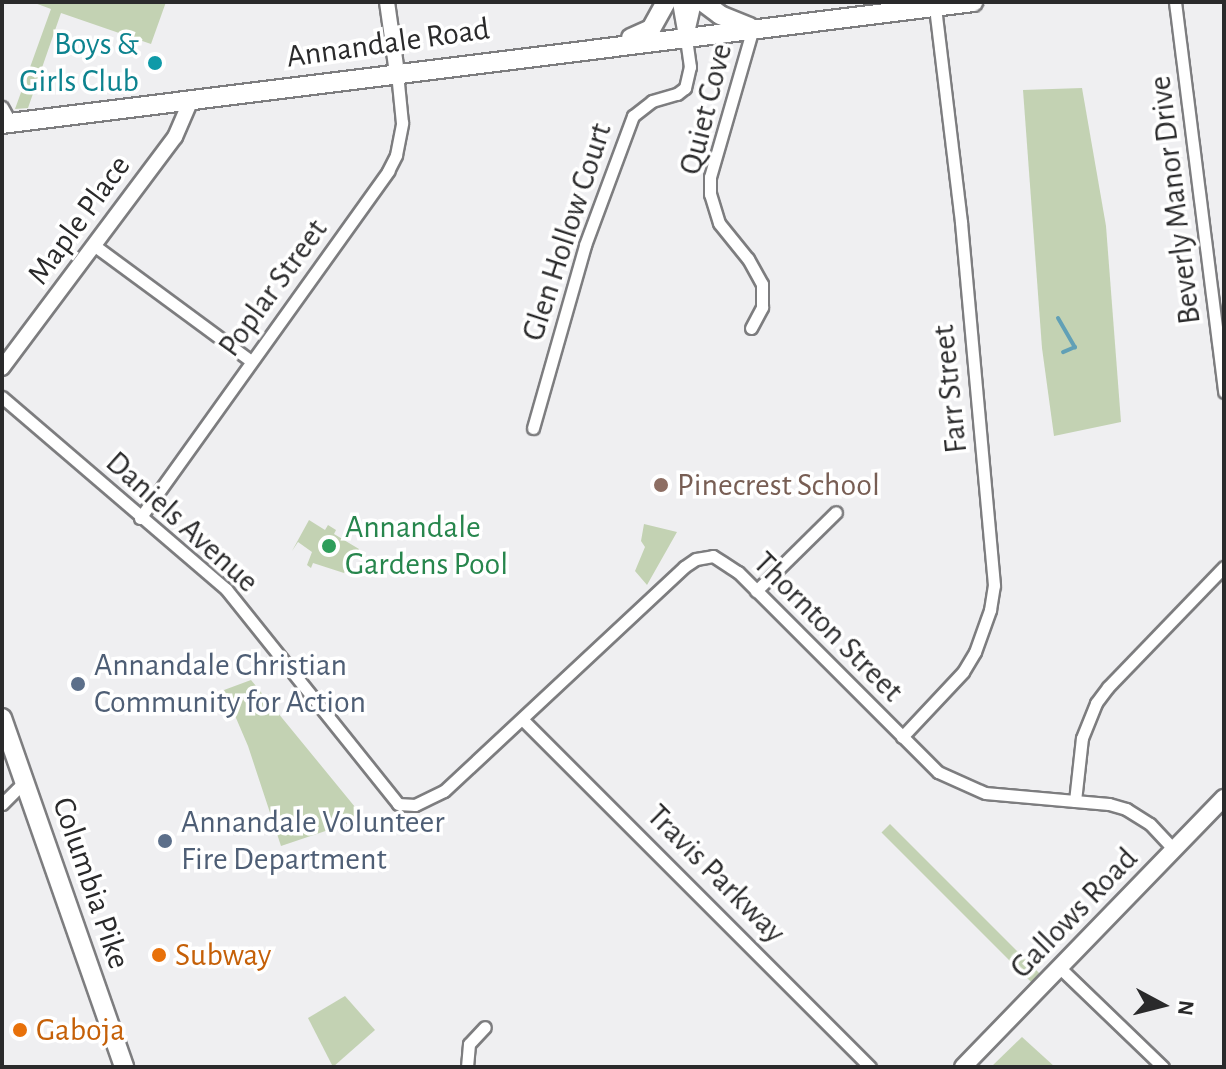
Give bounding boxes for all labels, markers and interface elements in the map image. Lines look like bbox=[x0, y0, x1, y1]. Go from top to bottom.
street label: Annandale Road bbox=[284, 10, 492, 76]
place label: Boys & Girls Club bbox=[19, 26, 139, 101]
street label: Quiet Cove bbox=[671, 39, 741, 179]
marker: Boys & Girls Club bbox=[146, 54, 164, 72]
street label: Beverly Manor Drive bbox=[1141, 74, 1209, 326]
street label: Glen Hollow Court bbox=[514, 118, 620, 346]
street label: Maple Place bbox=[19, 148, 139, 292]
street label: Poplar Street bbox=[210, 212, 336, 364]
street label: Farr Street bbox=[924, 323, 976, 455]
street label: Daniels Avenue bbox=[98, 443, 266, 601]
place label: Pinecrest School bbox=[677, 466, 880, 504]
marker: Pinecrest School bbox=[652, 476, 670, 494]
place label: Annandale Gardens Pool bbox=[345, 509, 508, 584]
marker: Annandale Gardens Pool bbox=[320, 537, 338, 555]
street label: Thornton Street bbox=[745, 544, 911, 710]
place label: Annandale Christian Community for Action bbox=[94, 647, 366, 722]
marker: Annandale Christian Community for Action bbox=[69, 675, 87, 693]
street label: Columbia Pike bbox=[44, 792, 138, 974]
street label: Travis Parkway bbox=[639, 797, 793, 951]
place label: Annandale Volunteer Fire Department bbox=[181, 804, 445, 879]
marker: Annandale Volunteer Fire Department bbox=[156, 832, 174, 850]
street label: Gallows Road bbox=[1002, 840, 1146, 986]
place label: Subway bbox=[175, 936, 272, 974]
marker: Subway bbox=[150, 946, 168, 964]
north arrow bbox=[1122, 965, 1202, 1045]
text: N bbox=[1174, 999, 1198, 1017]
place label: Gaboja bbox=[36, 1011, 125, 1049]
marker: Gaboja bbox=[11, 1021, 29, 1039]

